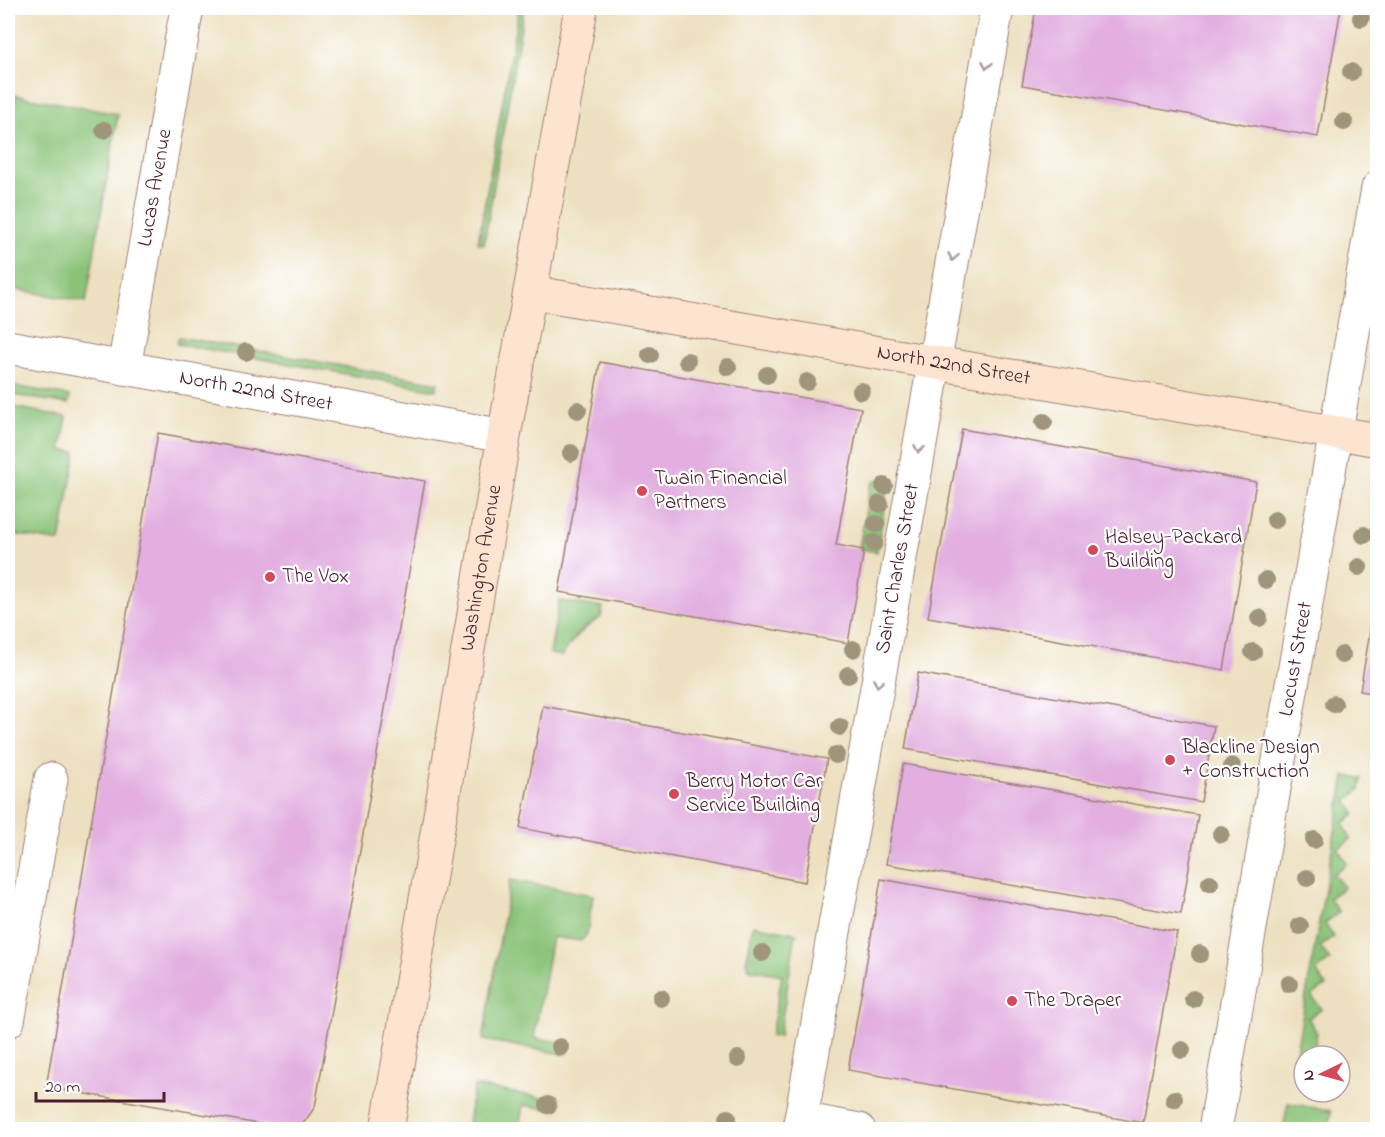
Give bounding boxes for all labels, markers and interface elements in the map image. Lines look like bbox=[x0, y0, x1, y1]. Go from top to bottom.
one-way arrow bbox=[981, 60, 993, 70]
street label: Lucas Avenue bbox=[130, 126, 181, 249]
one-way arrow bbox=[947, 252, 960, 262]
street label: North 22nd Street bbox=[875, 338, 1033, 394]
street label: North 22nd Street bbox=[177, 363, 335, 420]
one-way arrow bbox=[913, 444, 926, 454]
place label: Twain Financial Partners bbox=[654, 464, 787, 518]
street label: Saint Charles Street bbox=[868, 481, 928, 656]
street label: Washington Avenue bbox=[453, 482, 511, 653]
marker: Twain Financial Partners bbox=[635, 484, 649, 498]
place label: Halsey-Packard Building bbox=[1104, 523, 1242, 579]
marker: Halsey-Packard Building bbox=[1086, 543, 1100, 557]
place label: The Vox bbox=[282, 562, 349, 592]
marker: The Vox bbox=[263, 570, 277, 584]
street label: Locust Street bbox=[1272, 599, 1321, 719]
one-way arrow bbox=[872, 678, 884, 687]
place label: Blackline Design + Construction bbox=[1181, 733, 1320, 787]
marker: Blackline Design + Construction bbox=[1163, 753, 1177, 767]
place label: Berry Motor Car Service Building bbox=[685, 767, 823, 823]
marker: Berry Motor Car Service Building bbox=[667, 787, 681, 801]
place label: The Draper bbox=[1024, 986, 1122, 1016]
marker: The Draper bbox=[1005, 994, 1019, 1008]
north arrow bbox=[1292, 1044, 1352, 1104]
scale bar bbox=[36, 1065, 164, 1103]
text: N bbox=[1297, 1069, 1321, 1082]
text: 20 m bbox=[45, 1075, 80, 1101]

